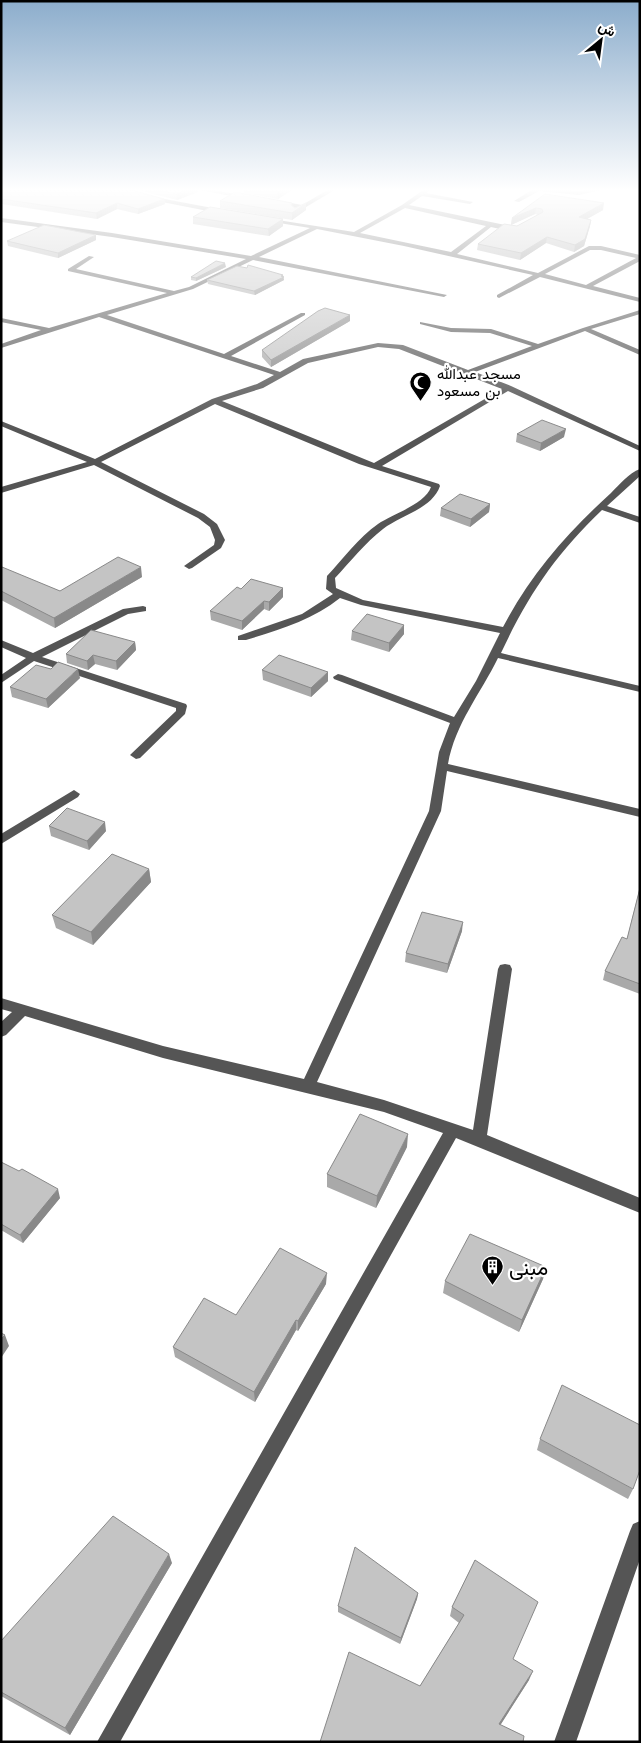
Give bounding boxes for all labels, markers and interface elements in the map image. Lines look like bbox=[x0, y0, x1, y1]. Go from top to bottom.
north arrow bbox=[576, 15, 626, 65]
text: ش bbox=[596, 18, 619, 41]
place label: مسجد عبدالله بن مسعود bbox=[437, 365, 521, 401]
mosque icon: مسجد عبدالله بن مسعود bbox=[409, 371, 433, 402]
building icon: مبنى bbox=[481, 1255, 505, 1286]
place label: مبنى bbox=[509, 1255, 548, 1280]

